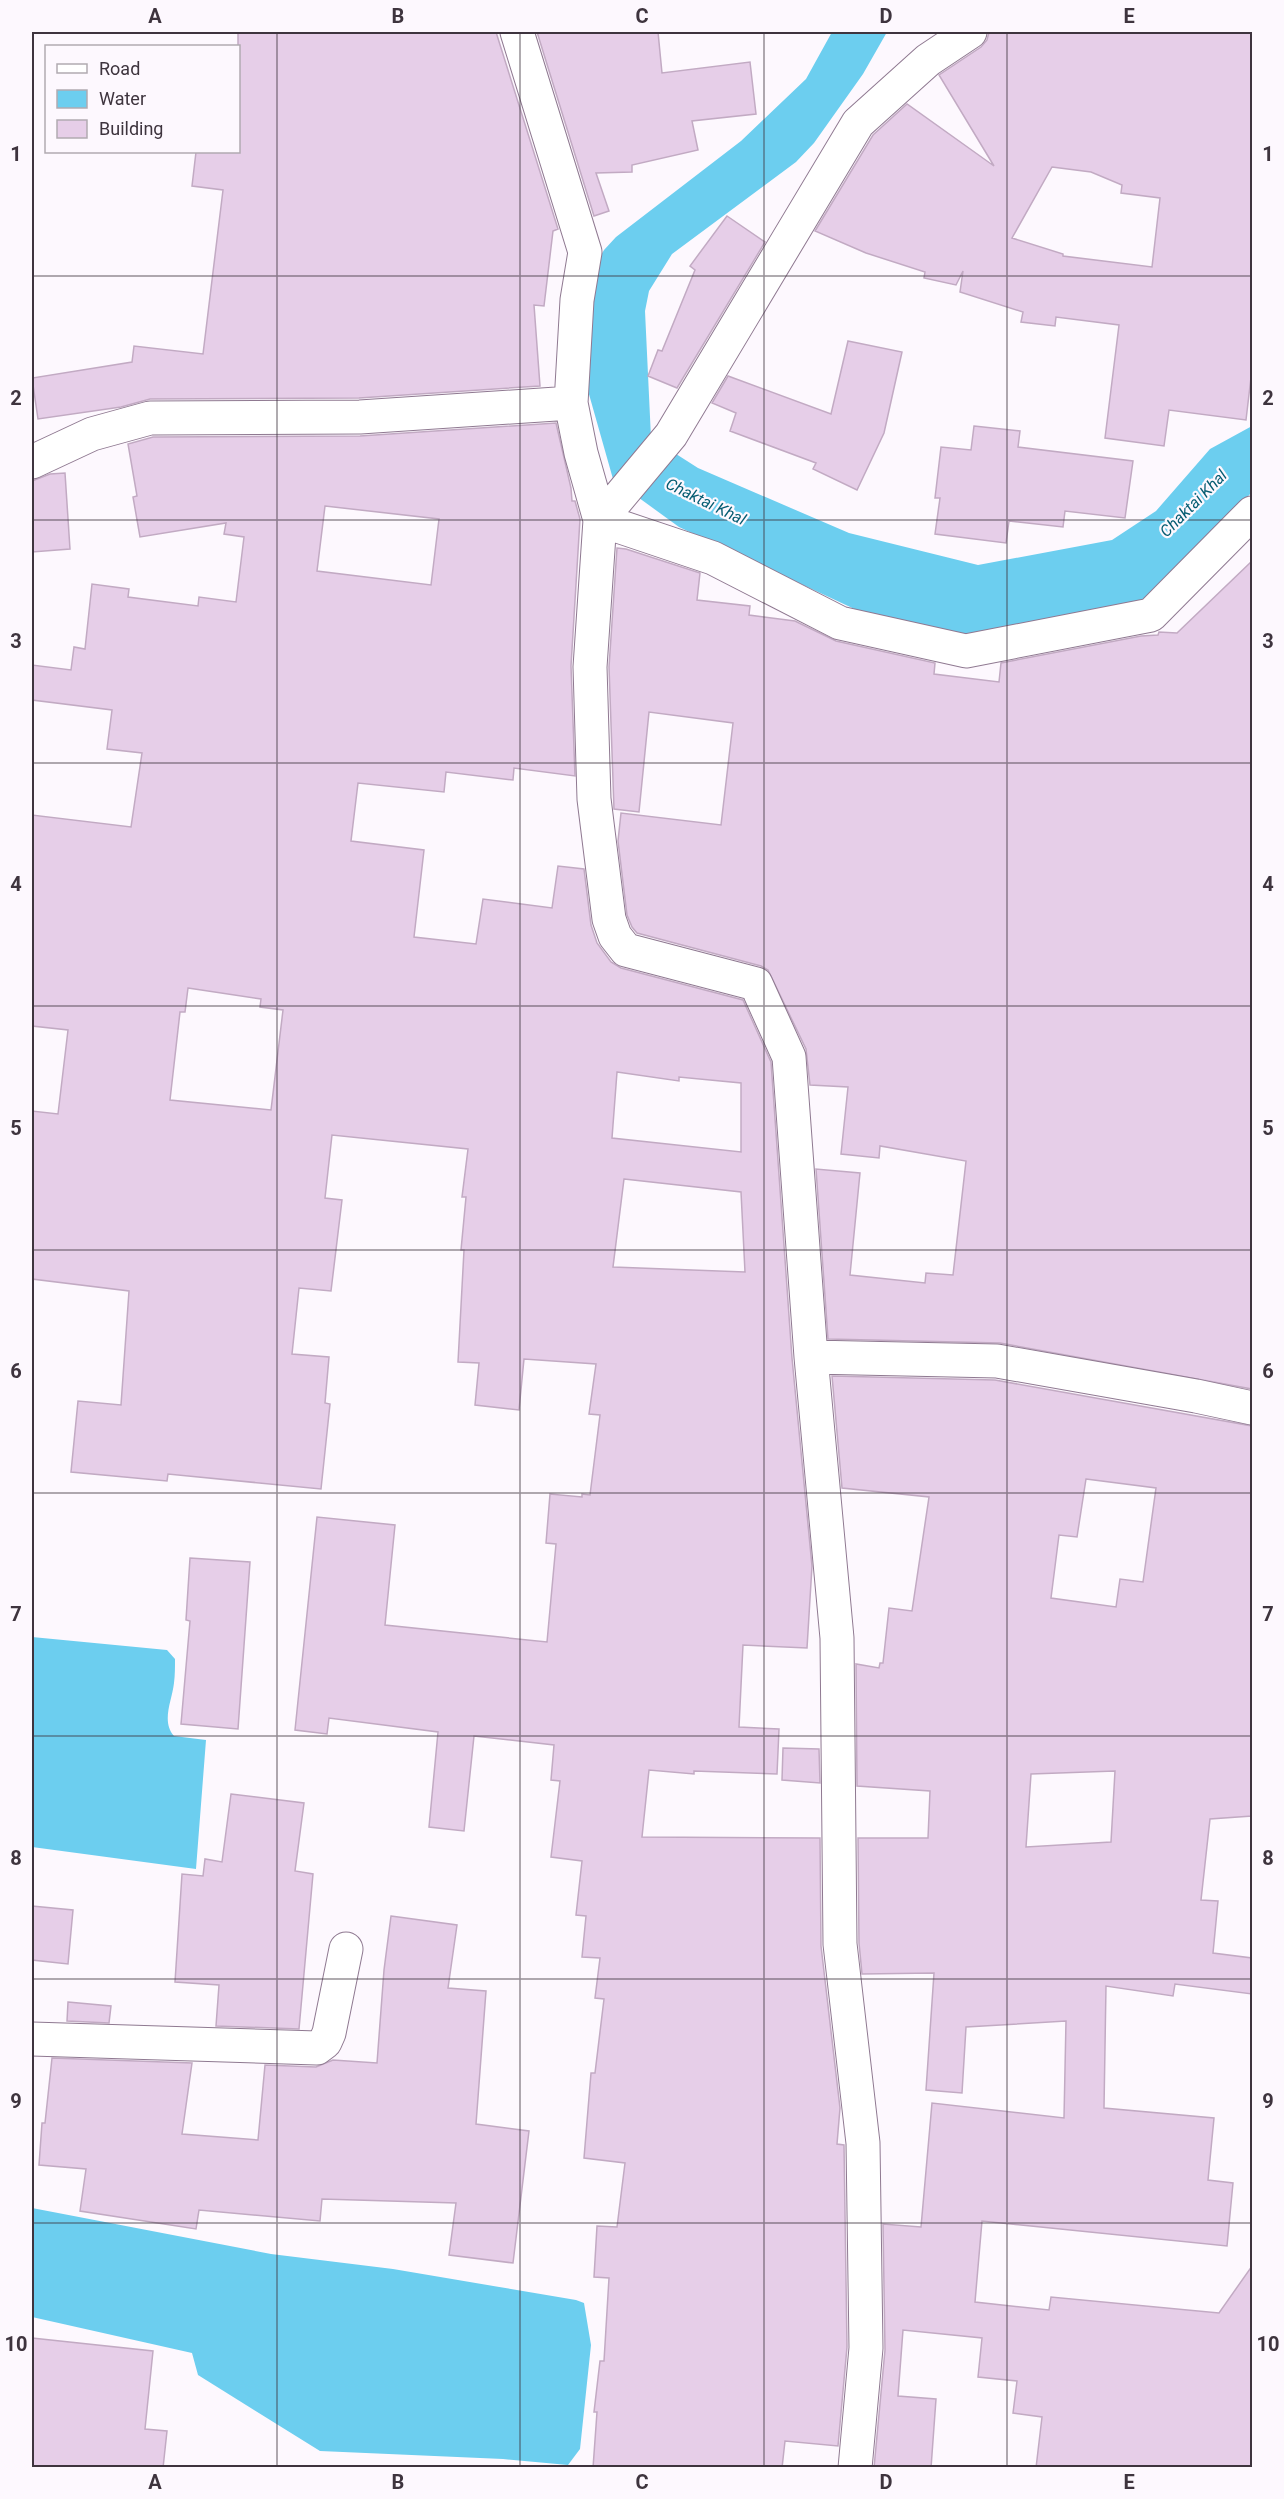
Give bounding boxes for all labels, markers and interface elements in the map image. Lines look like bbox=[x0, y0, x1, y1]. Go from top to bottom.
text: A bbox=[148, 4, 162, 28]
text: B bbox=[392, 4, 404, 28]
text: C bbox=[635, 4, 649, 28]
text: D bbox=[880, 4, 893, 28]
text: E bbox=[1123, 4, 1135, 28]
legend bbox=[45, 45, 240, 153]
text: Road bbox=[99, 58, 140, 79]
text: Water bbox=[99, 88, 146, 109]
text: Building bbox=[99, 118, 163, 139]
text: 1 bbox=[10, 142, 22, 166]
text: 1 bbox=[1262, 142, 1274, 166]
text: 2 bbox=[10, 386, 22, 410]
text: 2 bbox=[1262, 386, 1274, 410]
water label: Chaktai Khal bbox=[1156, 466, 1231, 541]
water label: Chaktai Khal bbox=[663, 474, 749, 529]
text: 3 bbox=[10, 629, 22, 653]
text: 3 bbox=[1262, 629, 1274, 653]
text: 4 bbox=[10, 872, 22, 896]
text: 4 bbox=[1262, 872, 1274, 896]
text: 5 bbox=[10, 1116, 22, 1140]
text: 5 bbox=[1262, 1116, 1274, 1140]
text: 6 bbox=[10, 1359, 22, 1383]
text: 6 bbox=[1262, 1359, 1274, 1383]
text: 7 bbox=[10, 1602, 22, 1626]
text: 7 bbox=[1262, 1602, 1274, 1626]
text: 8 bbox=[10, 1846, 22, 1870]
text: 8 bbox=[1262, 1846, 1274, 1870]
text: 9 bbox=[10, 2089, 22, 2113]
text: 9 bbox=[1262, 2089, 1274, 2113]
text: 10 bbox=[5, 2332, 27, 2356]
text: 10 bbox=[1257, 2332, 1279, 2356]
text: A bbox=[148, 2470, 162, 2494]
text: B bbox=[392, 2470, 404, 2494]
text: C bbox=[635, 2470, 649, 2494]
text: D bbox=[880, 2470, 893, 2494]
text: E bbox=[1123, 2470, 1135, 2494]

